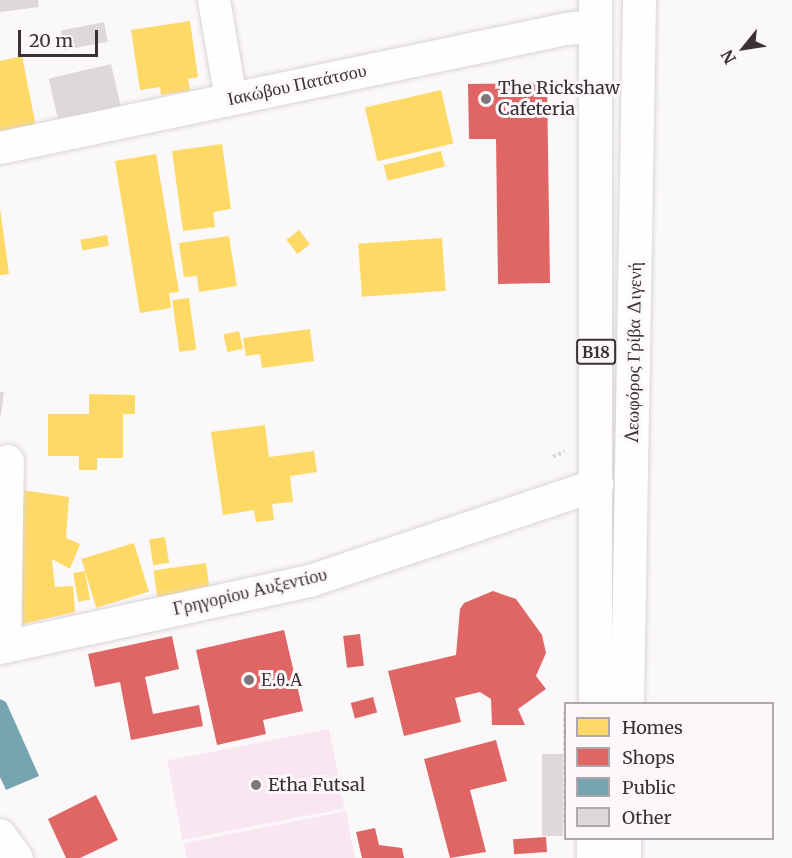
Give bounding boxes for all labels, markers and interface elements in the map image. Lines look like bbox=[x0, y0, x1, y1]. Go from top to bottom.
scale bar bbox=[21, 18, 100, 56]
north arrow bbox=[714, 18, 774, 78]
text: 20 m bbox=[29, 29, 73, 52]
text: N bbox=[717, 47, 740, 67]
street label: Ιακώβου Πατάτσου bbox=[226, 60, 368, 110]
place label: The Rickshaw Cafeteria bbox=[498, 78, 620, 121]
marker: The Rickshaw Cafeteria bbox=[479, 92, 493, 106]
street label: Λεωφόρος Γρίβα Διγενή bbox=[622, 262, 646, 442]
road number: B18 bbox=[575, 339, 617, 365]
street label: Γρηγορίου Αυξεντίου bbox=[171, 564, 329, 620]
place label: Ε.θ.Α bbox=[261, 669, 303, 691]
marker: Ε.θ.Α bbox=[242, 673, 256, 687]
legend bbox=[564, 702, 774, 840]
text: Homes bbox=[622, 716, 683, 739]
text: Shops bbox=[622, 746, 675, 769]
place label: Etha Futsal bbox=[268, 774, 365, 796]
text: Public bbox=[622, 776, 676, 799]
marker: Etha Futsal bbox=[249, 778, 263, 792]
text: Other bbox=[622, 806, 672, 829]

